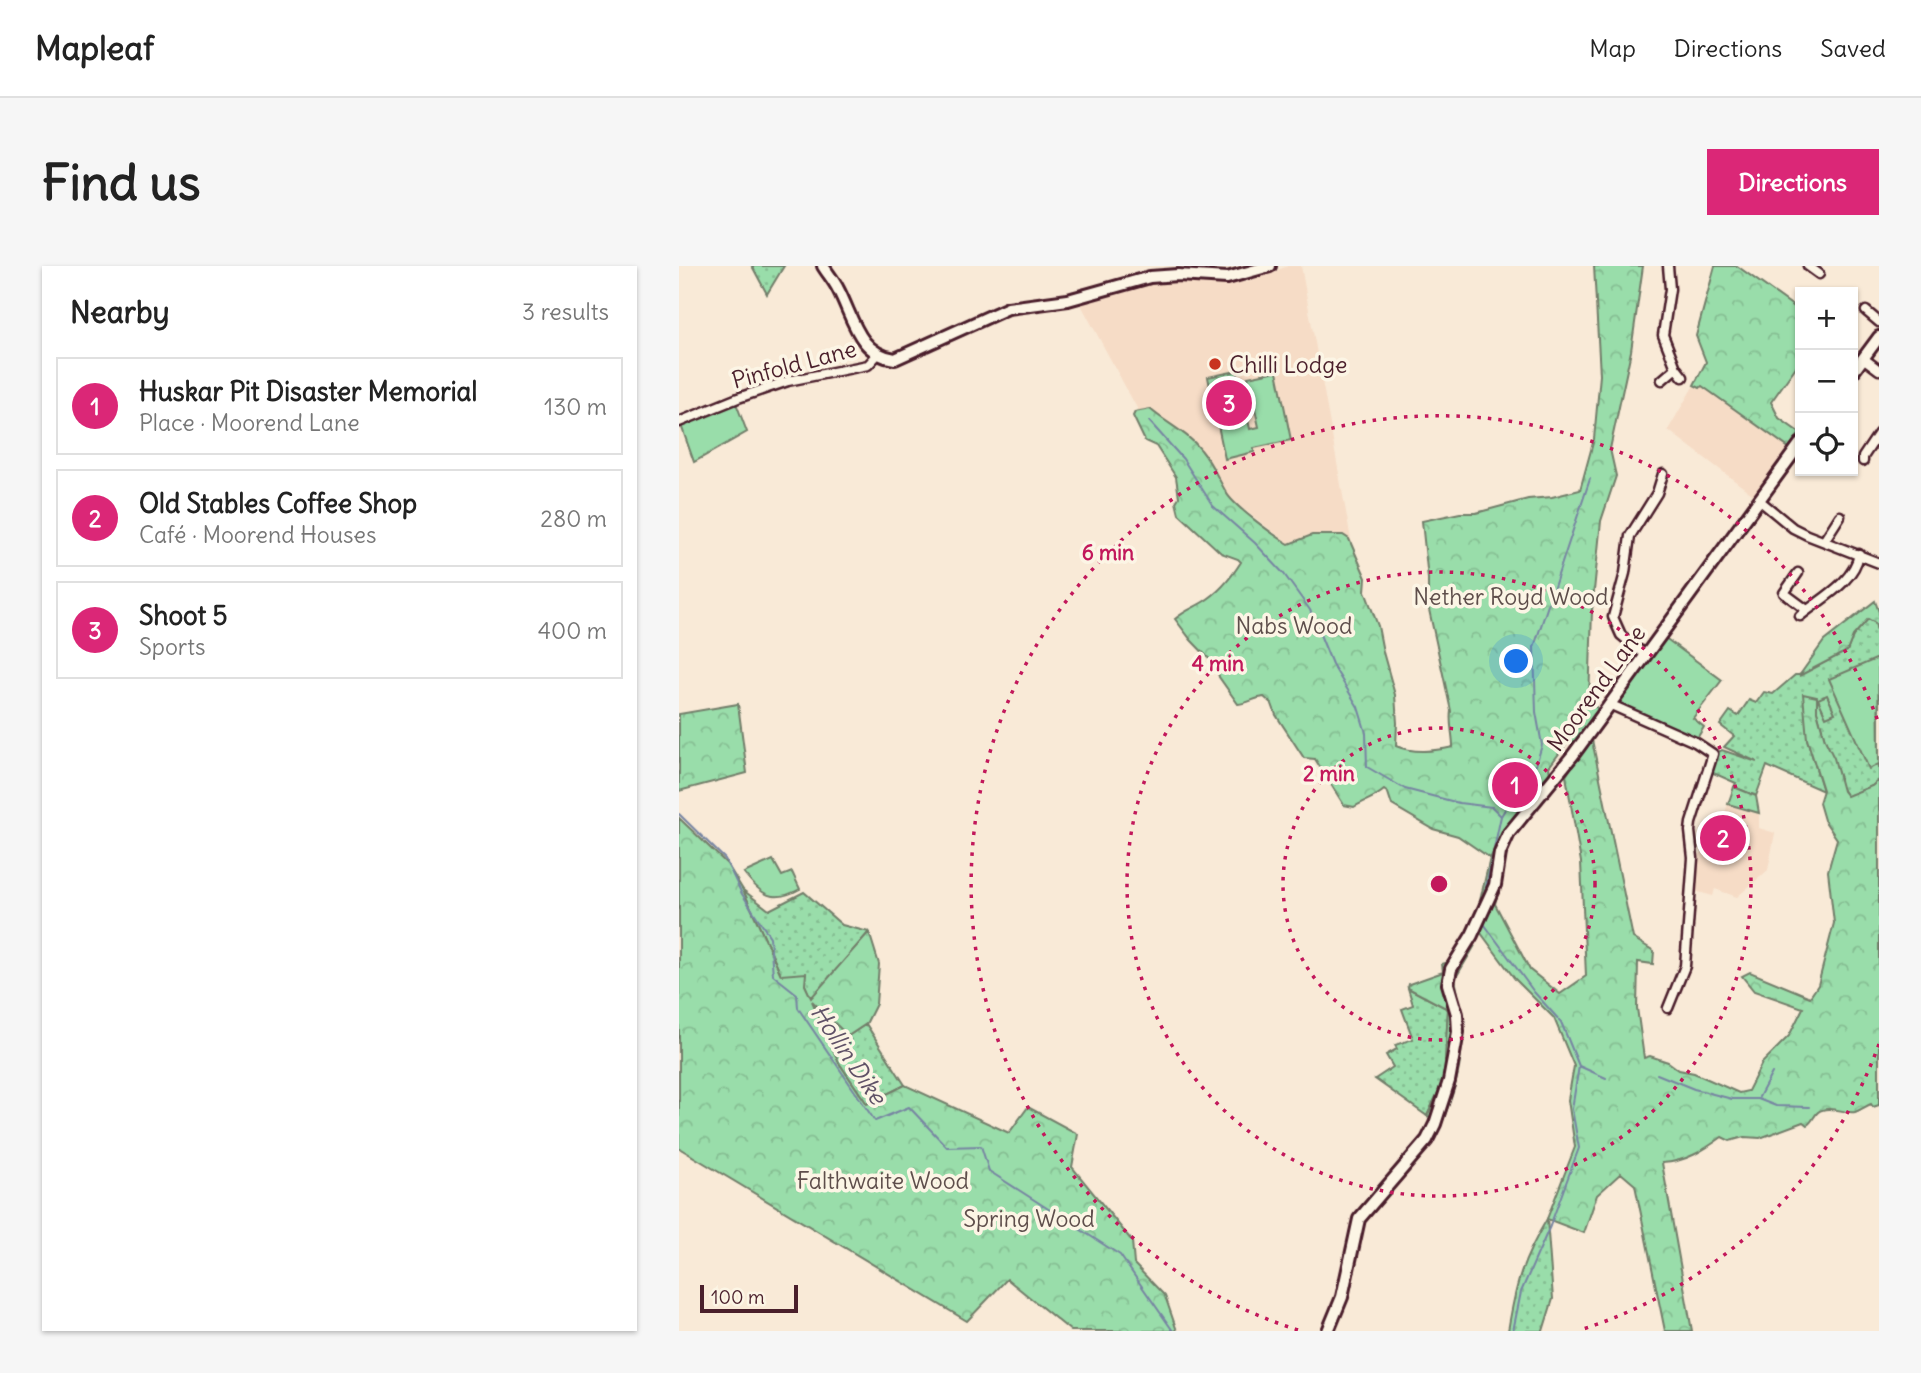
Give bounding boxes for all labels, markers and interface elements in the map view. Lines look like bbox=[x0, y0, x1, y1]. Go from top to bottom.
text: Mapleaf bbox=[35, 27, 154, 69]
text: Map bbox=[1589, 33, 1636, 63]
text: Directions bbox=[1674, 33, 1782, 63]
text: Saved bbox=[1820, 33, 1886, 63]
button: Directions bbox=[1707, 149, 1879, 215]
text: Find us bbox=[42, 152, 200, 213]
map controls bbox=[1795, 287, 1858, 476]
button: + bbox=[1795, 287, 1858, 350]
text: Nearby bbox=[70, 293, 170, 331]
text: 3 results bbox=[522, 297, 609, 326]
street label: Pinfold Lane bbox=[729, 333, 859, 395]
place label: Chilli Lodge bbox=[1229, 350, 1347, 379]
button: − bbox=[1795, 350, 1858, 413]
marker: Chilli Lodge bbox=[1207, 356, 1223, 372]
text: Huskar Pit Disaster Memorial bbox=[139, 375, 477, 408]
pin: 3 bbox=[1206, 377, 1252, 429]
text: 1 bbox=[90, 392, 100, 421]
text: 130 m bbox=[544, 392, 607, 421]
text: Place · Moorend Lane bbox=[139, 408, 360, 437]
button: locate bbox=[1795, 413, 1858, 476]
text: Old Stables Coffee Shop bbox=[139, 487, 417, 520]
text: 2 bbox=[89, 504, 101, 533]
text: 280 m bbox=[540, 504, 607, 533]
text: Café · Moorend Houses bbox=[139, 520, 376, 549]
text: 6 min bbox=[1082, 539, 1134, 566]
park label: Nether Royd Wood bbox=[1413, 582, 1609, 611]
text: Shoot 5 bbox=[139, 599, 227, 632]
park label: Nabs Wood bbox=[1236, 611, 1352, 640]
text: 3 bbox=[88, 616, 102, 645]
text: 400 m bbox=[538, 616, 607, 645]
street label: Moorend Lane bbox=[1540, 619, 1652, 757]
text: Sports bbox=[139, 632, 205, 661]
your location bbox=[1499, 644, 1533, 678]
text: 4 min bbox=[1192, 650, 1244, 677]
pin: 1 bbox=[1492, 759, 1538, 811]
text: 2 min bbox=[1303, 760, 1355, 787]
pin: 2 bbox=[1700, 812, 1746, 864]
centre of rings bbox=[1427, 872, 1451, 896]
water label: Hollin Dike bbox=[805, 998, 894, 1111]
park label: Falthwaite Wood bbox=[797, 1166, 969, 1195]
park label: Spring Wood bbox=[963, 1204, 1095, 1233]
scale bar bbox=[700, 1282, 798, 1314]
text: 100 m bbox=[711, 1285, 765, 1309]

